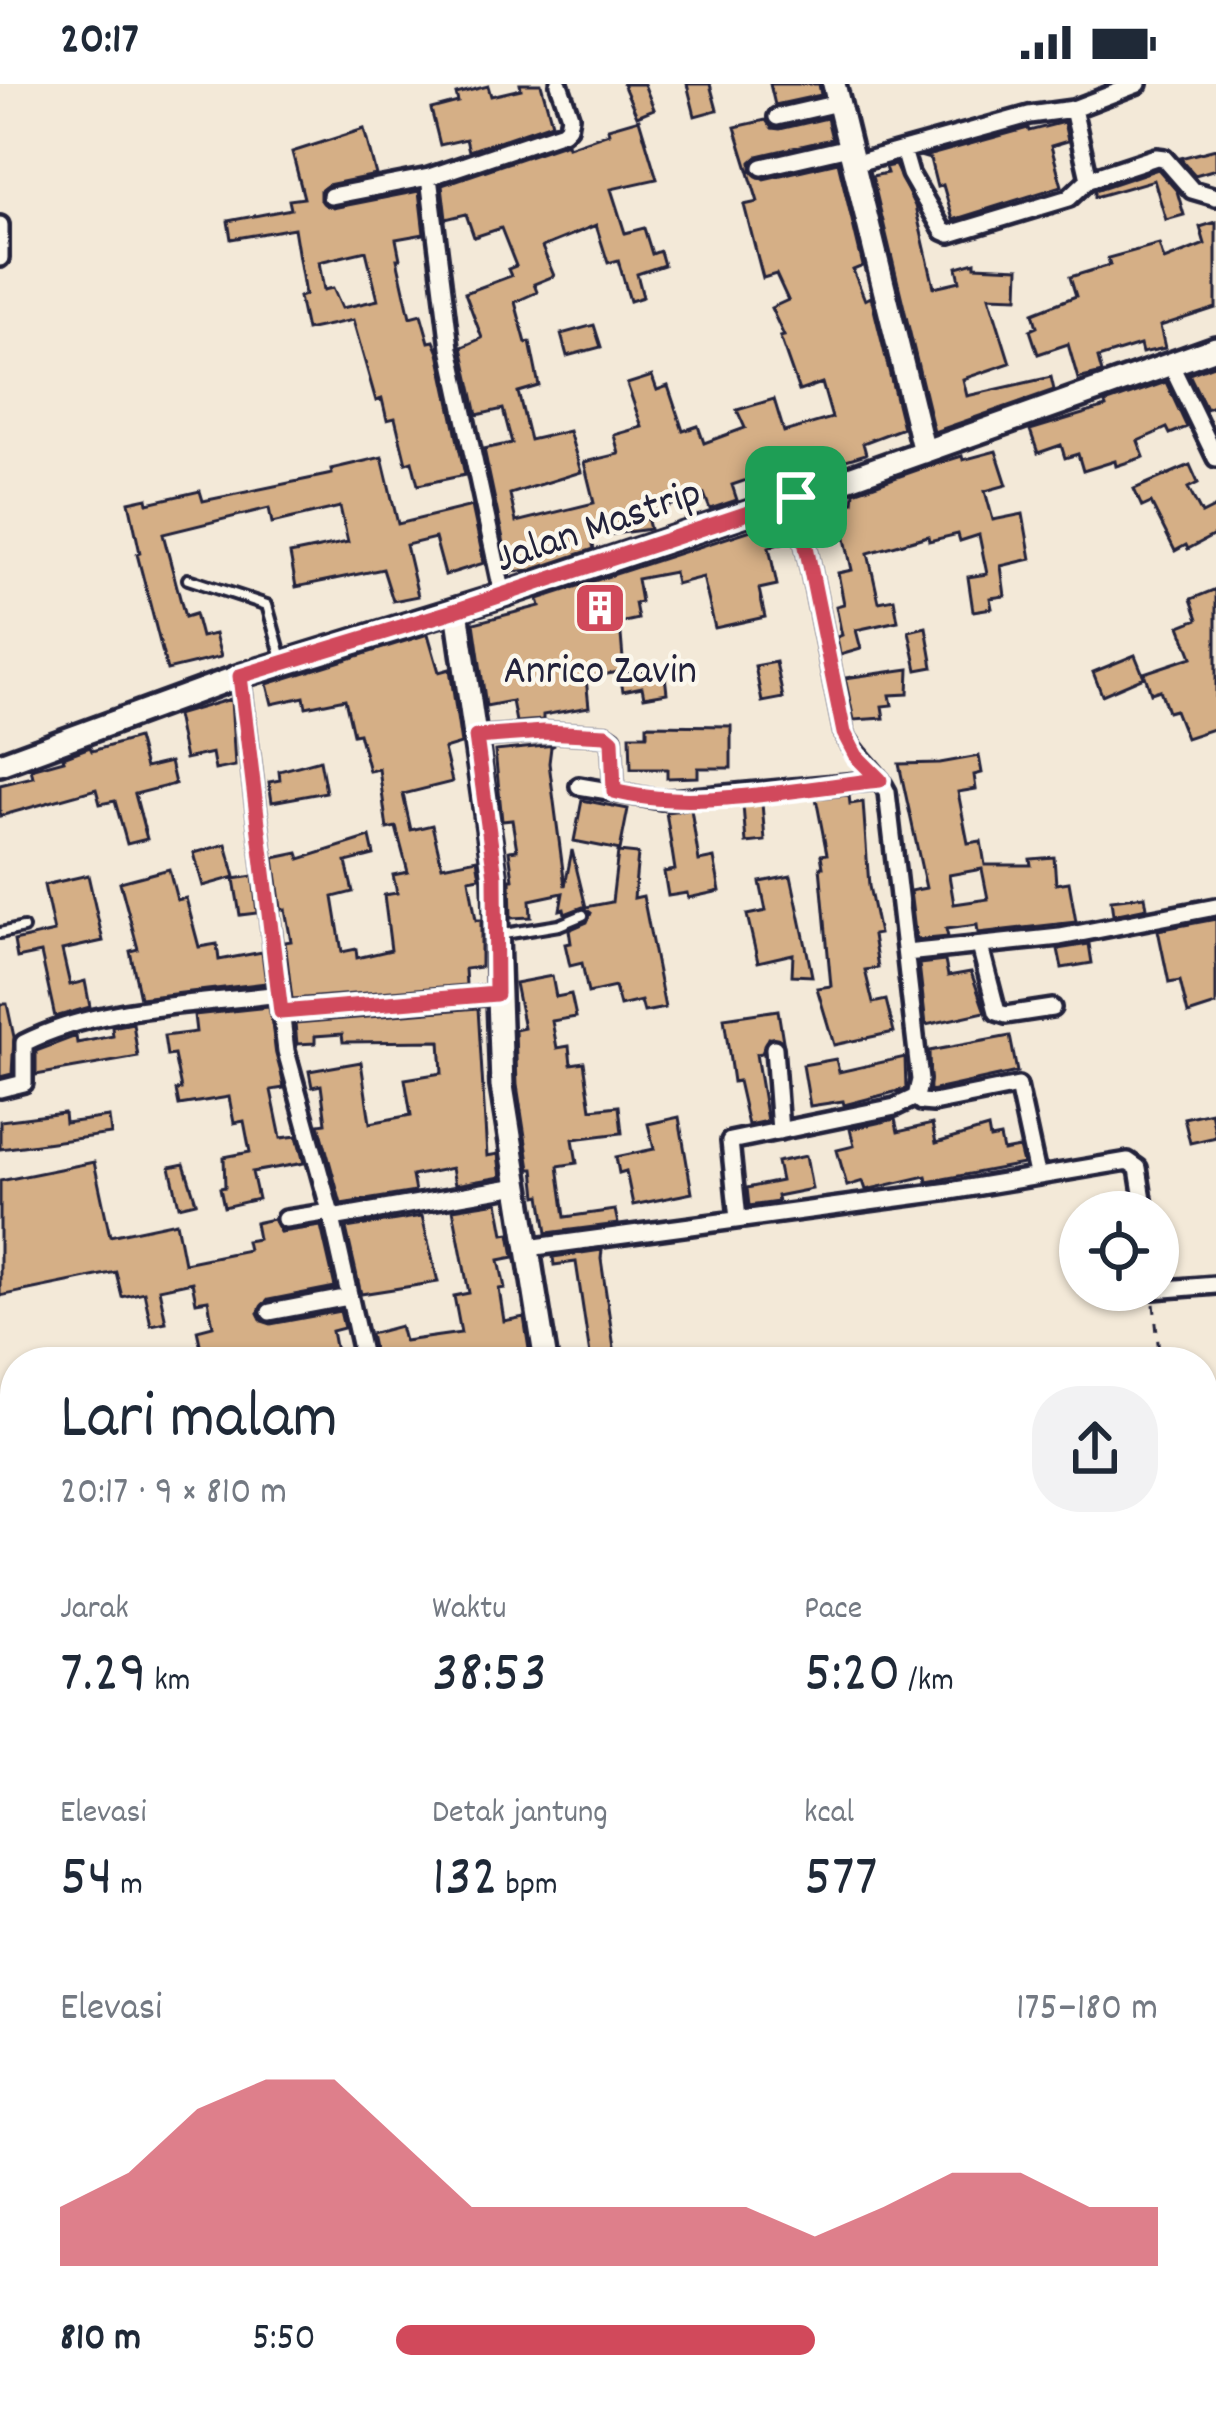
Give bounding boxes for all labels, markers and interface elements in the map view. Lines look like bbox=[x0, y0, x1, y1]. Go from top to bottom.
text: 20:17 bbox=[60, 10, 139, 74]
pin bbox=[745, 446, 847, 548]
icon: arrive bbox=[763, 464, 829, 530]
street label: Jalan Mastrip bbox=[488, 465, 710, 592]
building icon: Anrico Zavin bbox=[572, 580, 628, 636]
place label: Anrico Zavin bbox=[503, 644, 697, 704]
map controls bbox=[1059, 1191, 1179, 1311]
button: locate bbox=[1059, 1191, 1179, 1311]
text: Lari malam bbox=[60, 1375, 338, 1469]
button: share bbox=[1032, 1386, 1158, 1512]
text: 20:17 · 9 × 810 m bbox=[60, 1467, 287, 1522]
text: Jarak bbox=[60, 1587, 129, 1634]
text: Waktu bbox=[432, 1587, 506, 1634]
text: Pace bbox=[804, 1587, 862, 1634]
text: 7.29 bbox=[60, 1634, 147, 1720]
text: 38:53 bbox=[432, 1634, 547, 1720]
text: 5:20 bbox=[804, 1634, 901, 1720]
text: km bbox=[147, 1659, 190, 1706]
text: /km bbox=[901, 1659, 954, 1706]
text: Elevasi bbox=[60, 1791, 147, 1838]
text: Detak jantung bbox=[432, 1791, 608, 1838]
text: kcal bbox=[804, 1791, 854, 1838]
text: 54 bbox=[60, 1838, 113, 1924]
text: 132 bbox=[432, 1838, 498, 1924]
text: 577 bbox=[804, 1838, 878, 1924]
text: m bbox=[113, 1863, 143, 1910]
text: bpm bbox=[498, 1863, 558, 1910]
text: Elevasi bbox=[60, 1983, 162, 2038]
text: 175–180 m bbox=[1016, 1983, 1158, 2038]
text: 810 m bbox=[60, 2313, 141, 2368]
text: 5:50 bbox=[252, 2313, 316, 2368]

